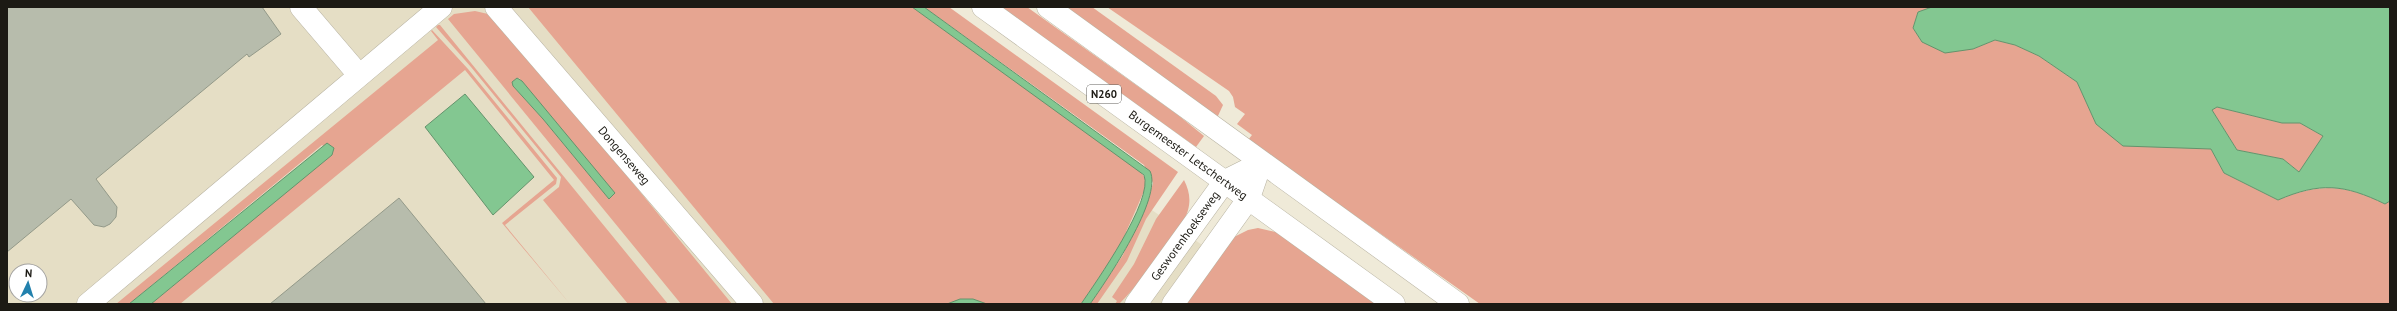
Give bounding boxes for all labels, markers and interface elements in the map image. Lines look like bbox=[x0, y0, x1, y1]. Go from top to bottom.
road number: N260 bbox=[1087, 85, 1121, 103]
street label: Burgemeester Letschertweg bbox=[1126, 107, 1251, 203]
street label: Dongenseweg bbox=[595, 123, 654, 187]
street label: Gesworenhoekseweg bbox=[1147, 188, 1222, 284]
north arrow bbox=[8, 263, 48, 303]
text: N bbox=[25, 266, 33, 280]

